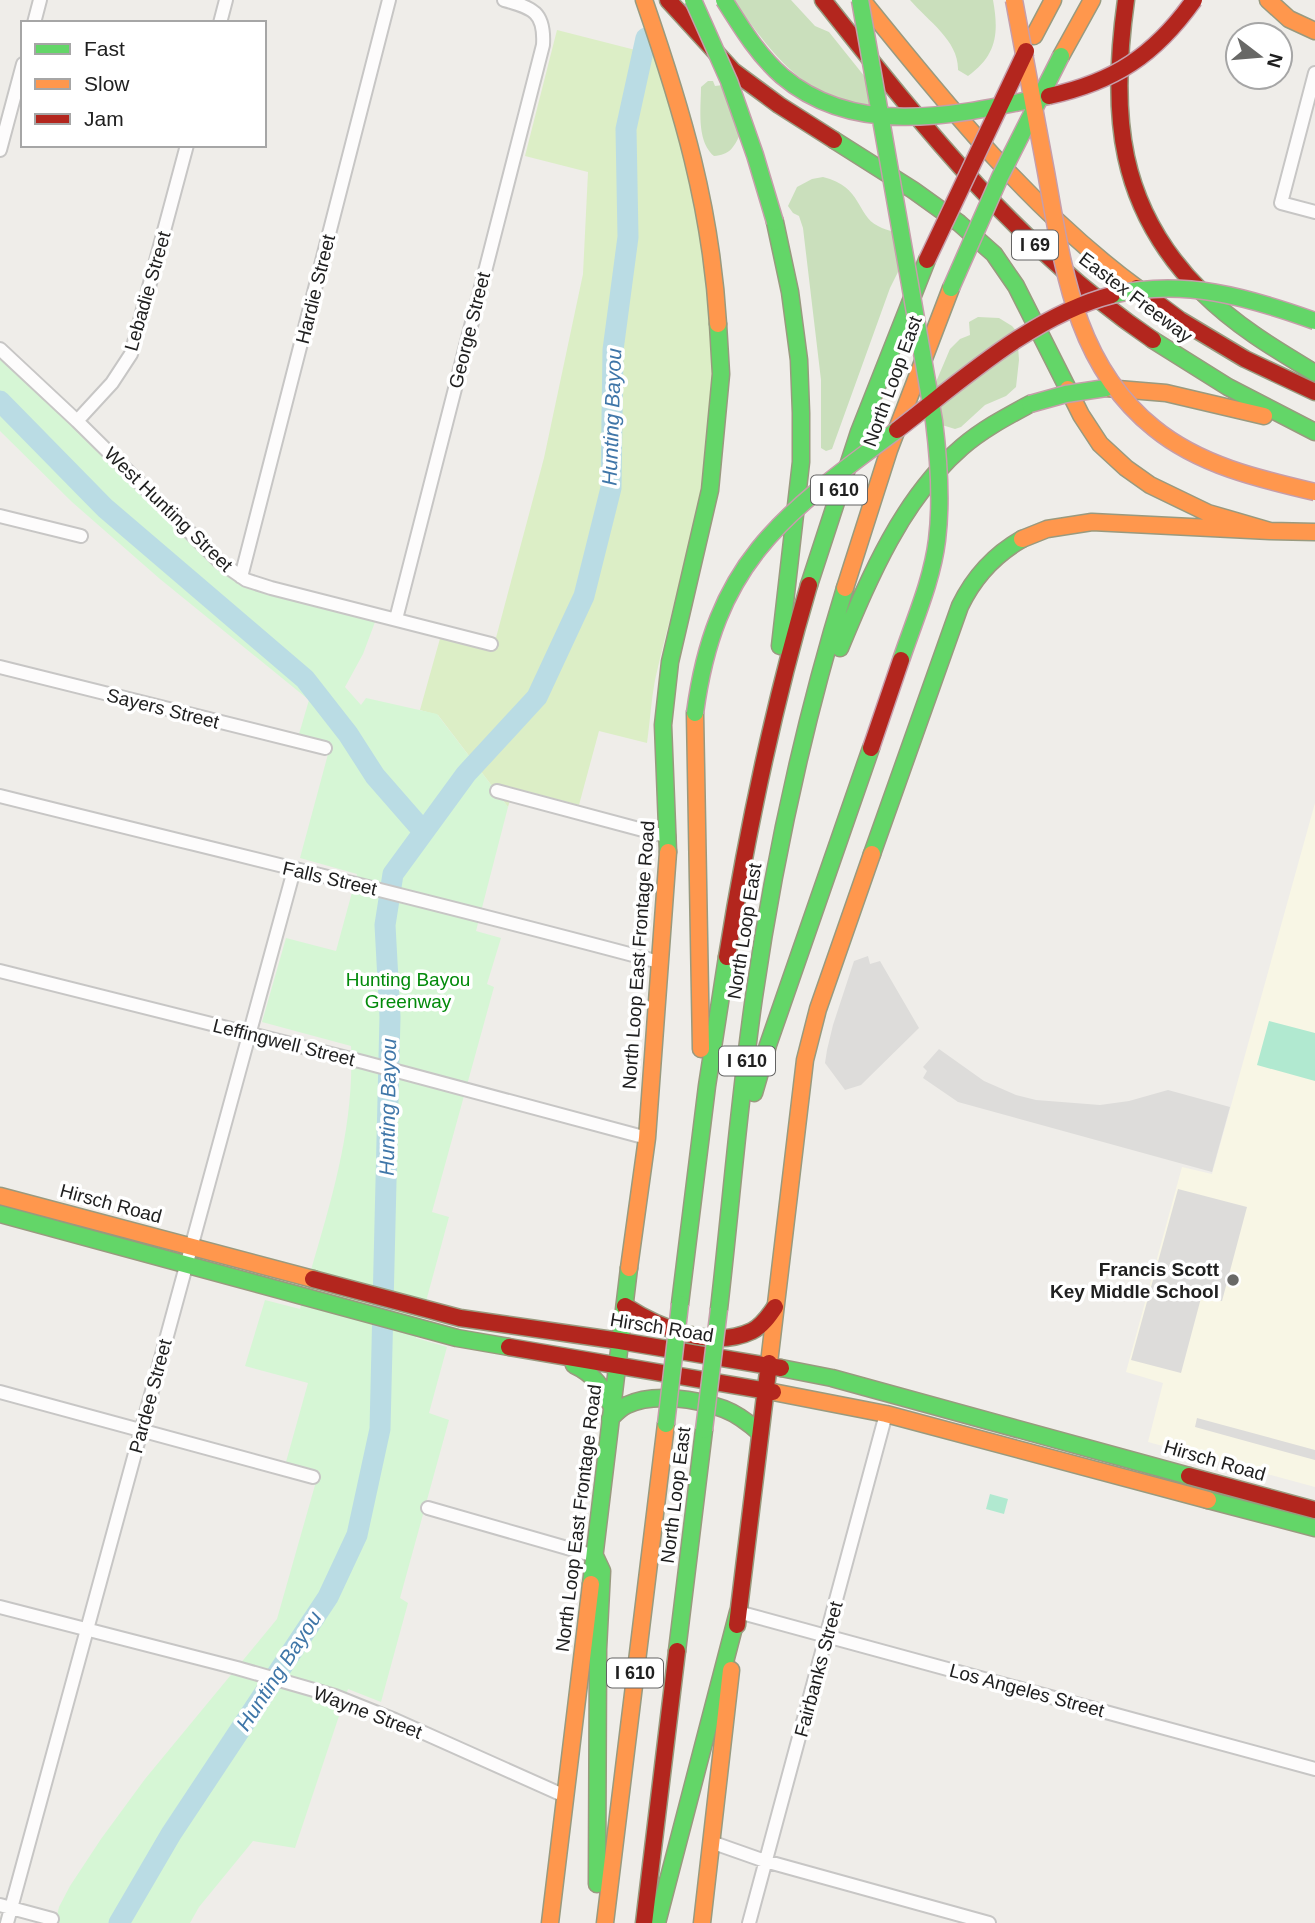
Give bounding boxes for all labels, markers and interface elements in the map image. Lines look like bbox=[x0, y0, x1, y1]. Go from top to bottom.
legend bbox=[21, 21, 266, 147]
north arrow bbox=[1224, 21, 1294, 91]
text: Fast bbox=[84, 37, 125, 60]
text: N bbox=[1263, 51, 1287, 70]
text: Slow bbox=[84, 72, 130, 95]
text: Jam bbox=[84, 107, 124, 130]
street label: Lebadie Street bbox=[120, 228, 175, 353]
road number: I 69 bbox=[1012, 230, 1058, 260]
street label: Hardie Street bbox=[292, 232, 339, 346]
street label: Eastex Freeway bbox=[1075, 248, 1197, 347]
street label: George Street bbox=[445, 269, 494, 391]
street label: North Loop East bbox=[859, 312, 926, 449]
water label: Hunting Bayou bbox=[598, 347, 625, 486]
street label: West Hunting Street bbox=[100, 443, 237, 576]
road number: I 610 bbox=[811, 476, 867, 504]
street label: Sayers Street bbox=[104, 684, 222, 733]
street label: North Loop East Frontage Road bbox=[619, 820, 658, 1090]
street label: Falls Street bbox=[281, 857, 380, 900]
street label: North Loop East bbox=[723, 861, 766, 1001]
park label: Hunting Bayou Greenway bbox=[346, 969, 470, 1012]
street label: Leffingwell Street bbox=[211, 1015, 358, 1070]
water label: Hunting Bayou bbox=[375, 1038, 400, 1176]
road number: I 610 bbox=[719, 1046, 775, 1076]
street label: Hirsch Road bbox=[58, 1180, 164, 1227]
place label: Francis Scott Key Middle School bbox=[1050, 1259, 1220, 1302]
marker: Francis Scott Key Middle School bbox=[1225, 1272, 1241, 1288]
street label: Hirsch Road bbox=[609, 1309, 715, 1346]
street label: Pardee Street bbox=[125, 1336, 176, 1455]
street label: North Loop East Frontage Road bbox=[552, 1383, 605, 1653]
street label: North Loop East bbox=[657, 1425, 694, 1564]
street label: Hirsch Road bbox=[1162, 1436, 1268, 1485]
street label: Fairbanks Street bbox=[790, 1598, 847, 1739]
water label: Hunting Bayou bbox=[231, 1606, 326, 1735]
road number: I 610 bbox=[607, 1658, 663, 1688]
street label: Los Angeles Street bbox=[947, 1660, 1107, 1721]
street label: Wayne Street bbox=[311, 1682, 426, 1743]

